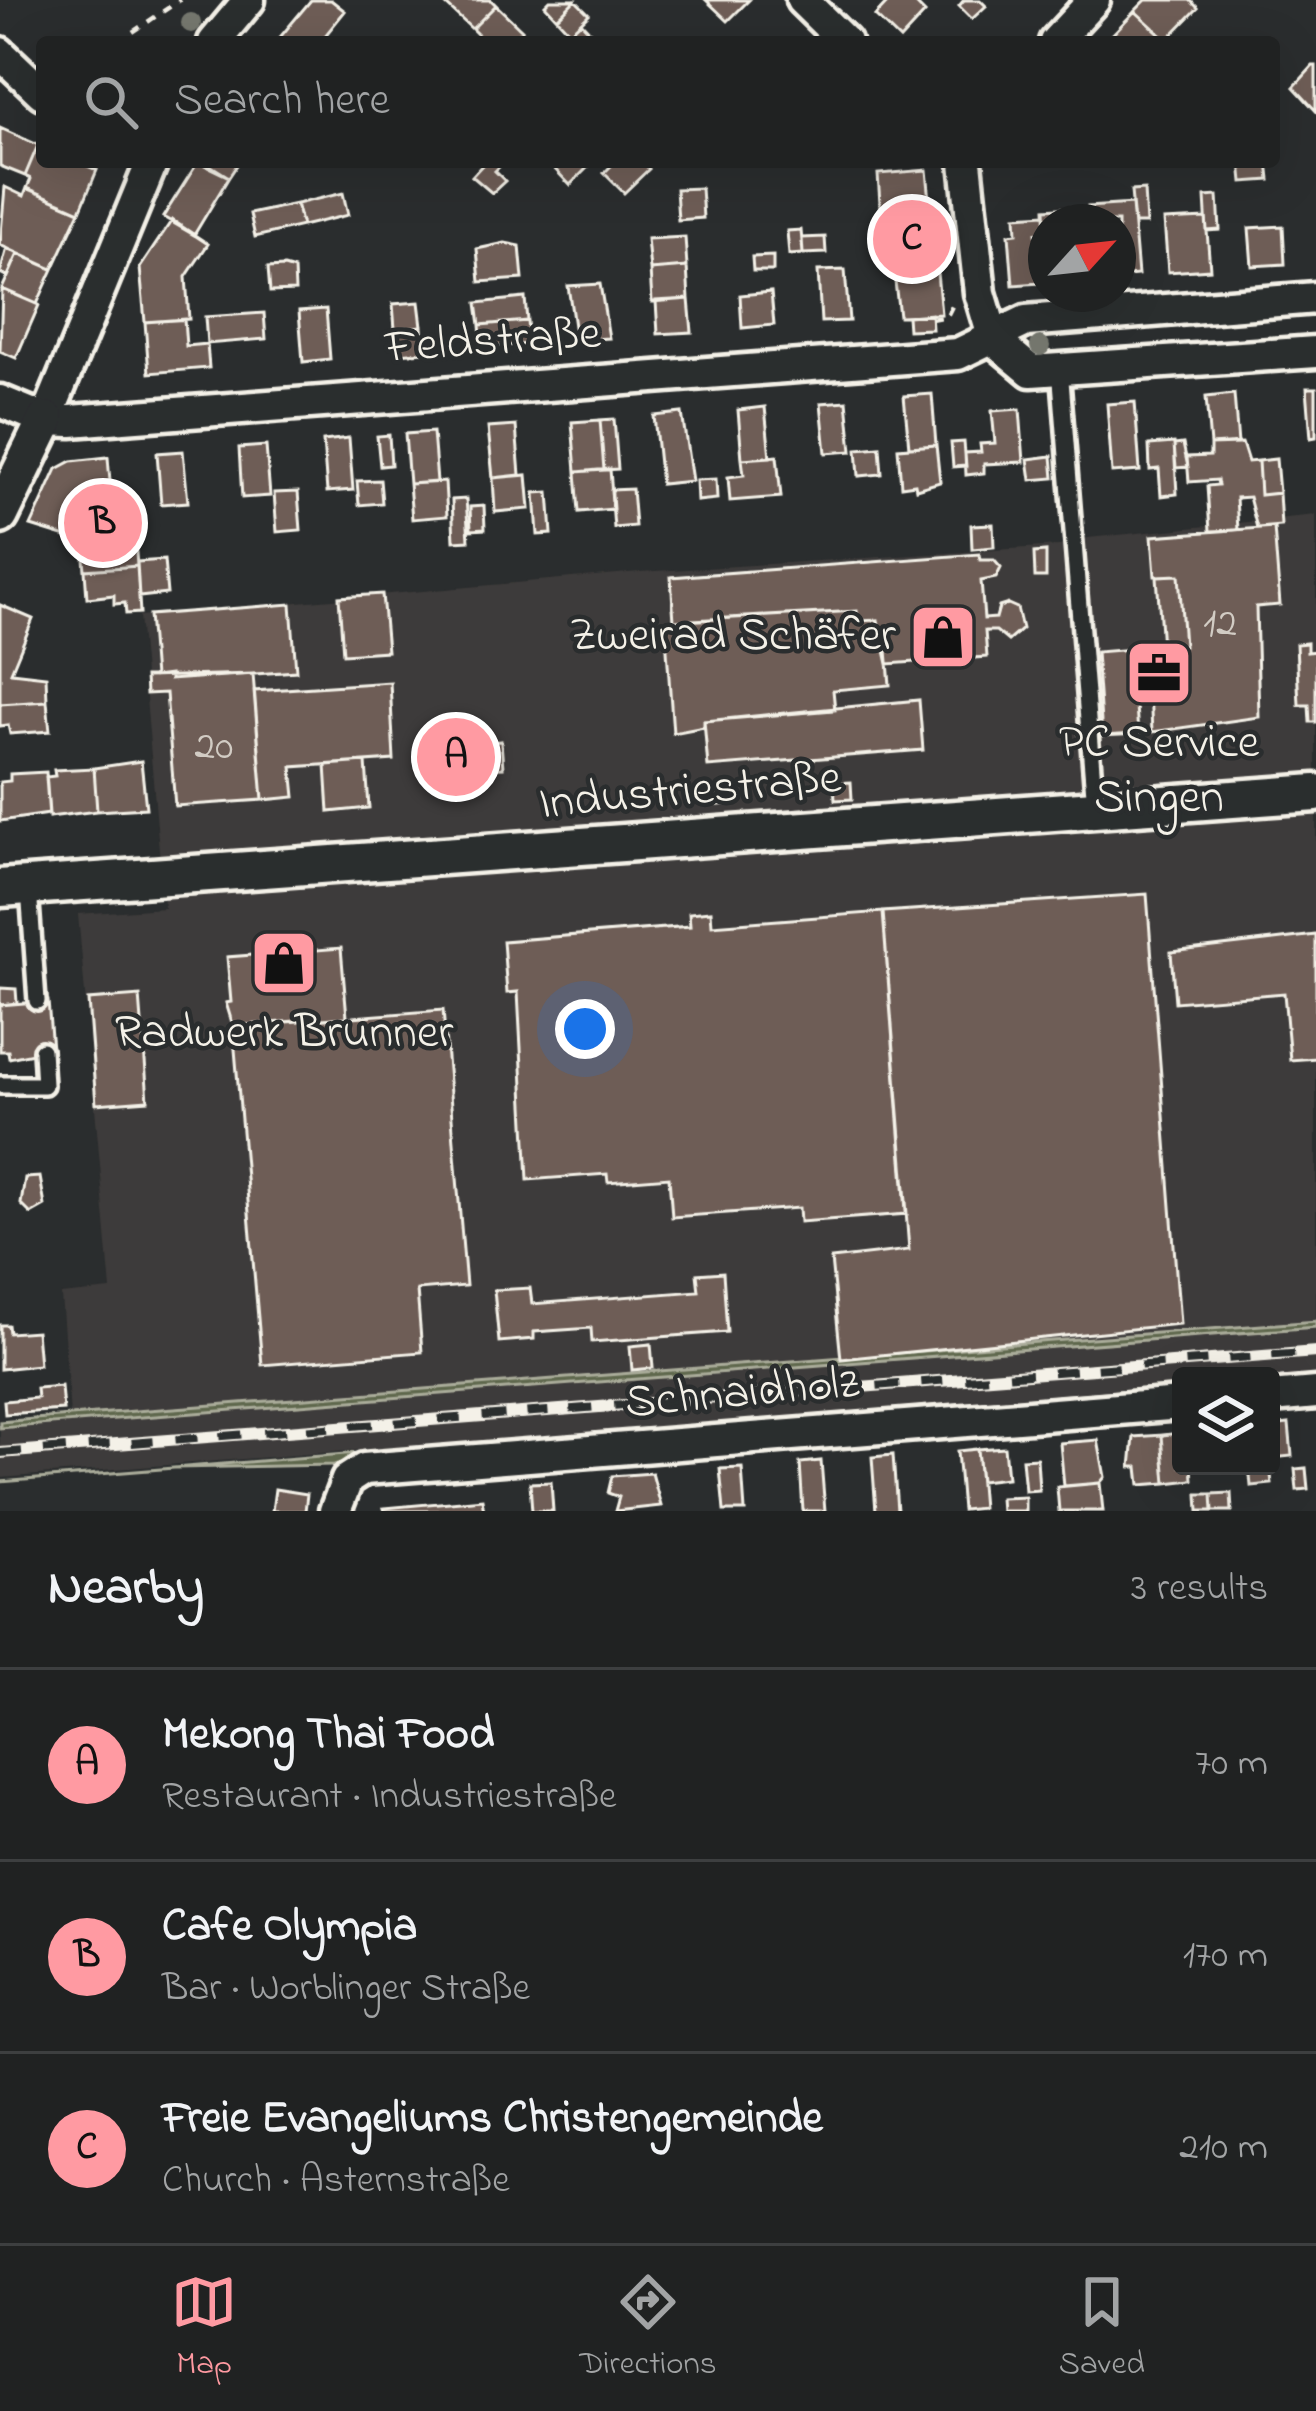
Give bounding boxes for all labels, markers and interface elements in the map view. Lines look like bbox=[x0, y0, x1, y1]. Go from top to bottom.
search box bbox=[36, 36, 1280, 168]
icon: search bbox=[78, 69, 144, 135]
text: Search here bbox=[174, 69, 390, 135]
pin: C bbox=[873, 194, 951, 284]
north arrow bbox=[1028, 204, 1136, 312]
street label: Feldstraße bbox=[382, 300, 603, 385]
pin: B bbox=[64, 478, 142, 568]
house number: 12 bbox=[1203, 594, 1237, 655]
place label: Zweirad Schäfer bbox=[569, 602, 896, 672]
shop icon: Zweirad Schäfer bbox=[908, 602, 978, 672]
office icon: PC Service Singen bbox=[1124, 638, 1194, 708]
place label: PC Service Singen bbox=[1059, 709, 1260, 835]
pin: A bbox=[417, 712, 495, 802]
house number: 20 bbox=[194, 717, 234, 778]
street label: Industriestraße bbox=[536, 744, 844, 840]
shop icon: Radwerk Brunner bbox=[249, 928, 319, 998]
place label: Radwerk Brunner bbox=[115, 999, 453, 1069]
your location bbox=[555, 999, 615, 1059]
street label: Schnaidholz bbox=[622, 1349, 863, 1439]
map controls bbox=[1172, 1367, 1280, 1475]
button: layers bbox=[1172, 1367, 1280, 1475]
text: Nearby bbox=[48, 1552, 204, 1627]
text: 3 results bbox=[1131, 1561, 1268, 1618]
text: Mekong Thai Food bbox=[162, 1703, 494, 1769]
text: A bbox=[75, 1736, 99, 1793]
text: 70 m bbox=[1195, 1736, 1268, 1793]
text: Restaurant · Industriestraße bbox=[162, 1769, 617, 1826]
text: Cafe Olympia bbox=[162, 1895, 417, 1961]
text: B bbox=[74, 1928, 100, 1985]
text: 170 m bbox=[1183, 1928, 1268, 1985]
text: Bar · Worblinger Straße bbox=[162, 1961, 530, 2018]
text: Freie Evangeliums Christengemeinde bbox=[162, 2087, 823, 2153]
text: C bbox=[76, 2120, 98, 2177]
text: 210 m bbox=[1179, 2120, 1268, 2177]
text: Church · Asternstraße bbox=[162, 2153, 510, 2210]
tab: Map bbox=[171, 2269, 237, 2389]
tab: Directions bbox=[579, 2269, 716, 2389]
tab: Saved bbox=[1059, 2269, 1145, 2389]

